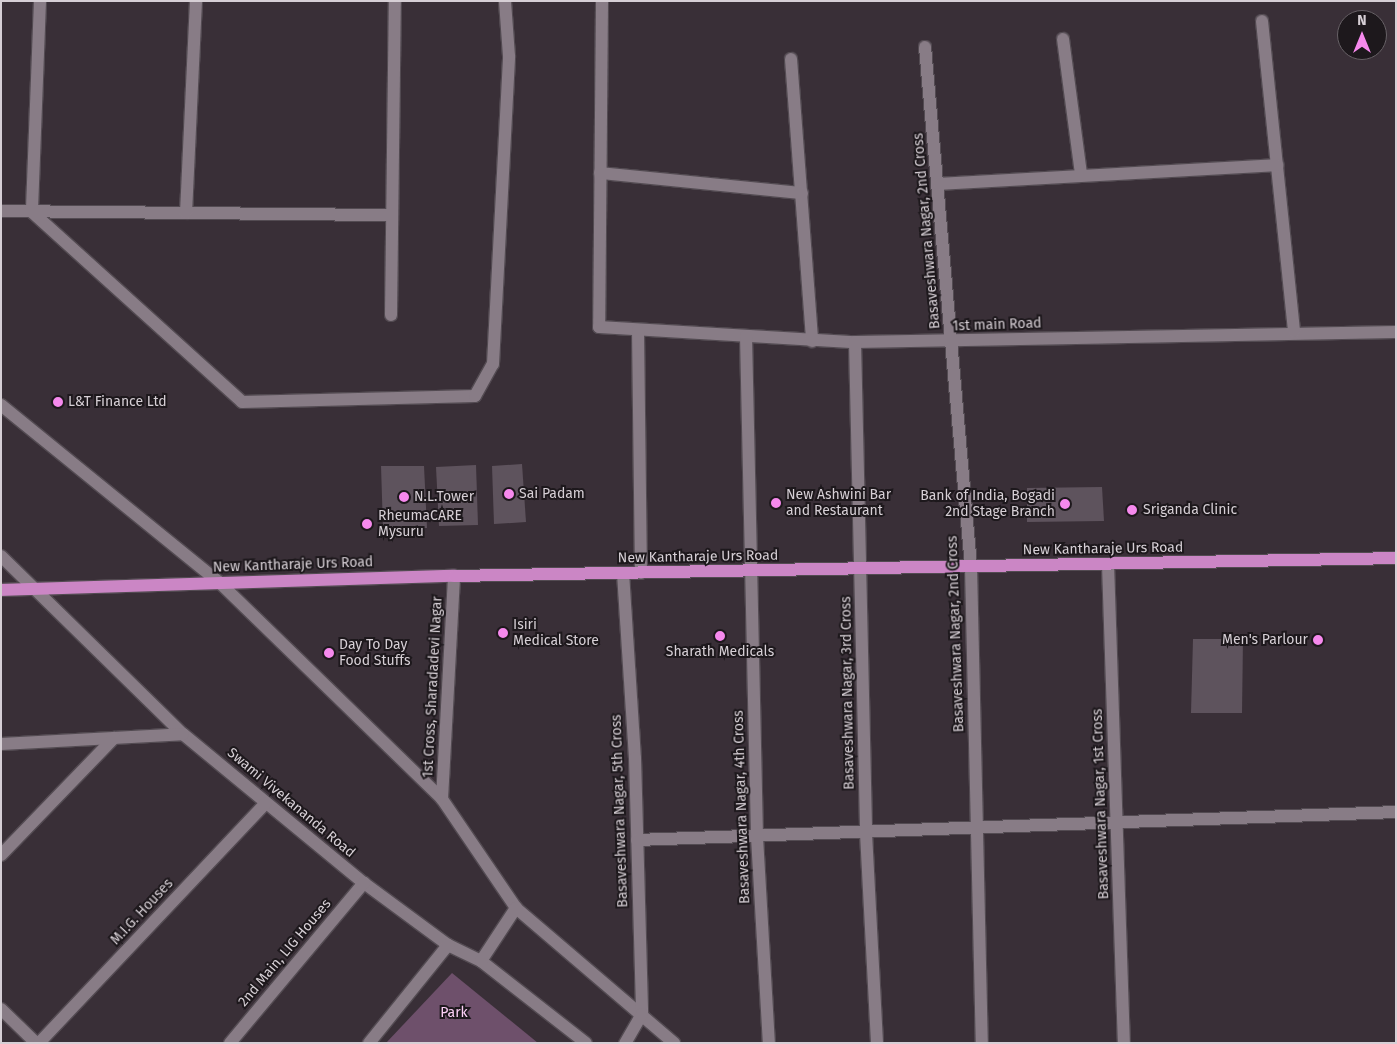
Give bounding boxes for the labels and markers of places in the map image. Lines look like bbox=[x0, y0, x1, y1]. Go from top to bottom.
place label: L&T Finance Ltd bbox=[68, 394, 167, 410]
marker: L&T Finance Ltd bbox=[52, 396, 64, 408]
place label: Sai Padam bbox=[519, 486, 585, 502]
place label: New Ashwini Bar and Restaurant bbox=[786, 487, 891, 520]
marker: Sai Padam bbox=[503, 488, 515, 500]
place label: Bank of India, Bogadi 2nd Stage Branch bbox=[920, 488, 1055, 520]
place label: N.L.Tower bbox=[414, 489, 474, 505]
marker: N.L.Tower bbox=[398, 491, 410, 503]
marker: New Ashwini Bar and Restaurant bbox=[770, 497, 782, 509]
marker: Bank of India, Bogadi 2nd Stage Branch bbox=[1059, 498, 1071, 510]
place label: Sriganda Clinic bbox=[1143, 502, 1237, 518]
marker: Sriganda Clinic bbox=[1125, 503, 1139, 517]
place label: RheumaCARE Mysuru bbox=[378, 508, 462, 540]
marker: RheumaCARE Mysuru bbox=[360, 517, 374, 531]
place label: Isiri Medical Store bbox=[513, 617, 599, 650]
marker: Isiri Medical Store bbox=[497, 627, 509, 639]
marker: Sharath Medicals bbox=[714, 630, 726, 642]
place label: Men's Parlour bbox=[1222, 632, 1308, 648]
marker: Men's Parlour bbox=[1312, 634, 1324, 646]
place label: Day To Day Food Stuffs bbox=[339, 637, 410, 670]
place label: Sharath Medicals bbox=[666, 644, 774, 660]
marker: Day To Day Food Stuffs bbox=[323, 647, 335, 659]

